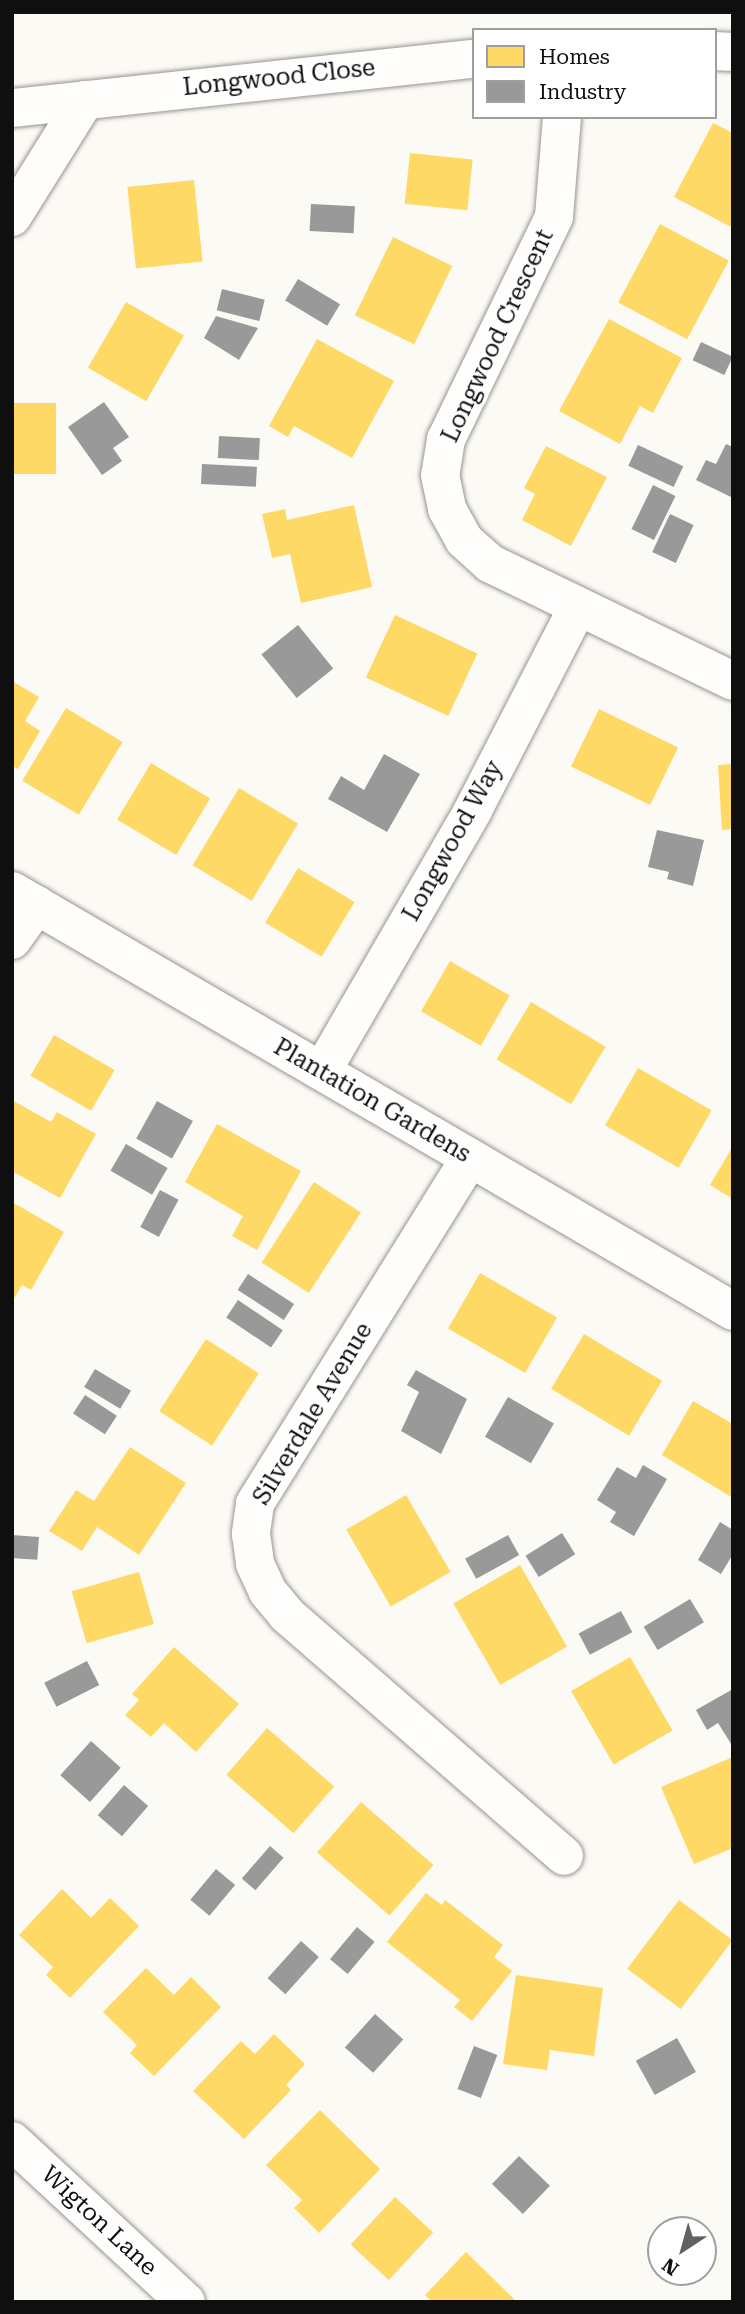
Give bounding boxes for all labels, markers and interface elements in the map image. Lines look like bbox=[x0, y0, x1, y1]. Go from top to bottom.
legend bbox=[472, 28, 717, 119]
text: Homes bbox=[539, 45, 610, 69]
street label: Longwood Close bbox=[181, 54, 377, 102]
text: Industry bbox=[539, 80, 626, 104]
street label: Longwood Crescent bbox=[436, 225, 560, 447]
street label: Longwood Way bbox=[397, 756, 509, 926]
street label: Plantation Gardens bbox=[268, 1033, 476, 1169]
street label: Silverdale Avenue bbox=[247, 1318, 379, 1510]
street label: Wigton Lane bbox=[35, 2160, 163, 2282]
north arrow bbox=[647, 2216, 717, 2286]
text: N bbox=[658, 2253, 683, 2280]

